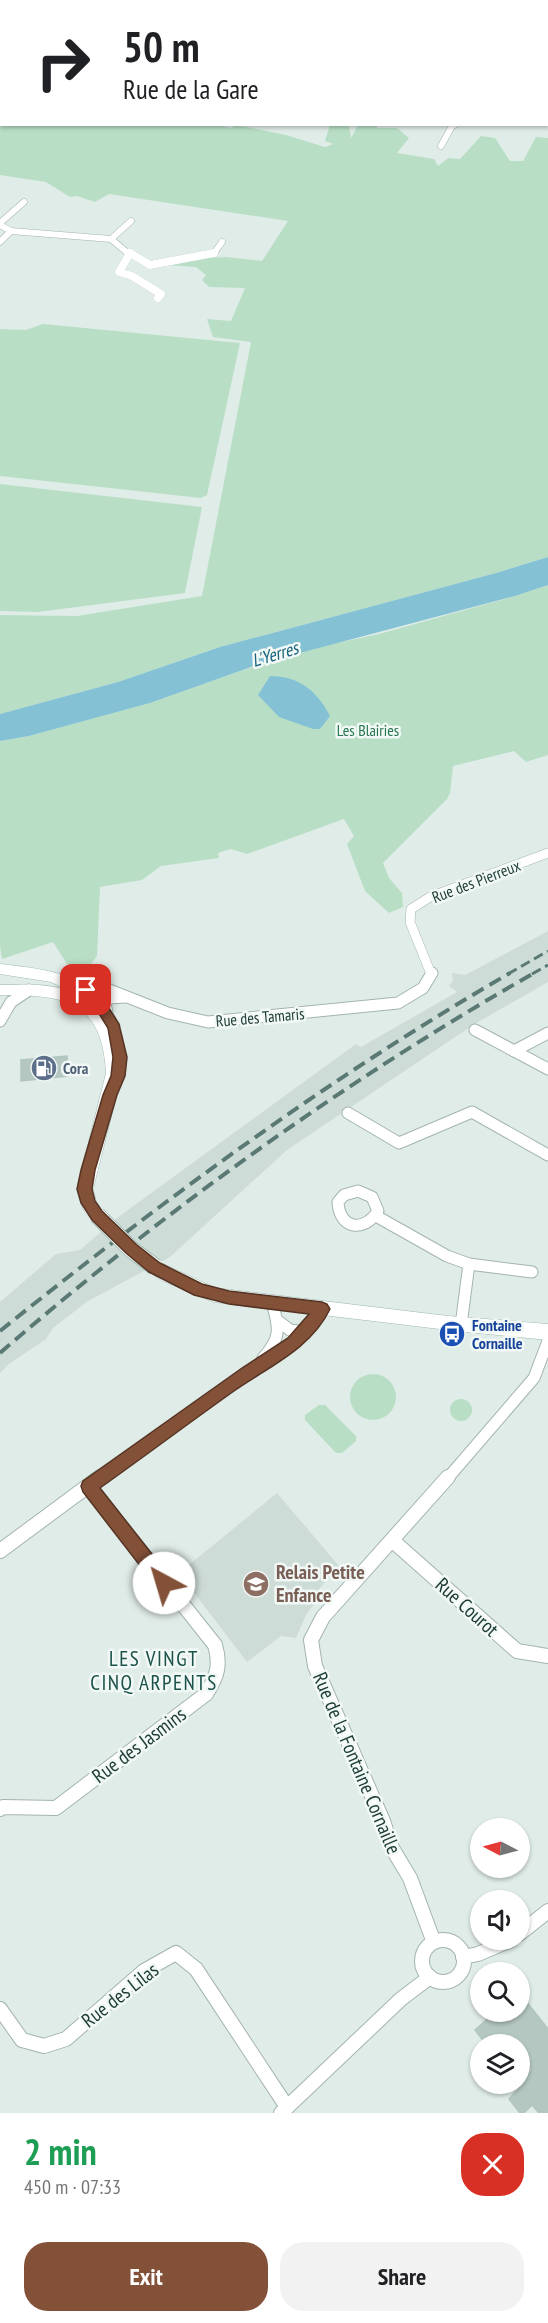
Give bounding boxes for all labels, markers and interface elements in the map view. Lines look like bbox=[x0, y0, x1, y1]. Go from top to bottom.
text: 50 m bbox=[123, 19, 200, 74]
icon: right bbox=[24, 24, 102, 102]
text: Rue de la Gare bbox=[123, 72, 259, 106]
water label: L'Yerres bbox=[249, 636, 303, 672]
park label: Les Blairies bbox=[337, 720, 399, 740]
street label: Rue des Pierreux bbox=[429, 855, 523, 907]
pin bbox=[60, 964, 111, 1015]
icon: arrive bbox=[69, 973, 102, 1006]
street label: Rue des Tamaris bbox=[215, 1003, 305, 1031]
fuel station icon: Cora bbox=[29, 1053, 59, 1083]
place label: Cora bbox=[63, 1058, 89, 1078]
place label: Fontaine Cornaille bbox=[472, 1315, 523, 1353]
bus stop icon: Fontaine Cornaille bbox=[437, 1319, 467, 1349]
position arrow bbox=[132, 1551, 196, 1615]
place label: Relais Petite Enfance bbox=[276, 1559, 365, 1608]
school or university icon: Relais Petite Enfance bbox=[241, 1569, 271, 1599]
street label: Rue Courot bbox=[430, 1572, 504, 1643]
district label: LES VINGT CINQ ARPENTS bbox=[90, 1645, 218, 1696]
street label: Rue de la Fontaine Cornaille bbox=[307, 1668, 407, 1858]
street label: Rue des Jasmins bbox=[87, 1701, 191, 1789]
north arrow bbox=[470, 1818, 530, 1878]
map controls bbox=[470, 1818, 530, 2094]
button: sound bbox=[470, 1890, 530, 1950]
street label: Rue des Lilas bbox=[76, 1957, 164, 2033]
button: search bbox=[470, 1962, 530, 2022]
button: layers bbox=[470, 2034, 530, 2094]
text: 2 min bbox=[24, 2128, 97, 2175]
button: close bbox=[461, 2133, 524, 2196]
text: 450 m · 07:33 bbox=[24, 2174, 121, 2200]
button: Exit bbox=[24, 2242, 268, 2311]
button: Share bbox=[280, 2242, 524, 2311]

